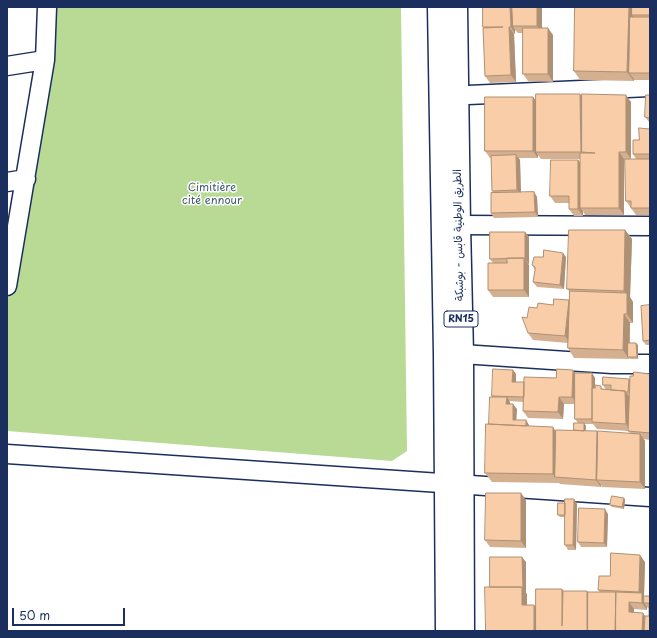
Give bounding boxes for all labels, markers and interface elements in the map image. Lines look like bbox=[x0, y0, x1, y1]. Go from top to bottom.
street label: الطريق الوطنية قابس - بوشبكة bbox=[451, 169, 467, 301]
park label: Cimitière cité ennour bbox=[182, 181, 242, 207]
road number: RN15 bbox=[444, 311, 478, 327]
scale bar bbox=[14, 600, 127, 626]
text: 50 m bbox=[19, 606, 50, 624]

